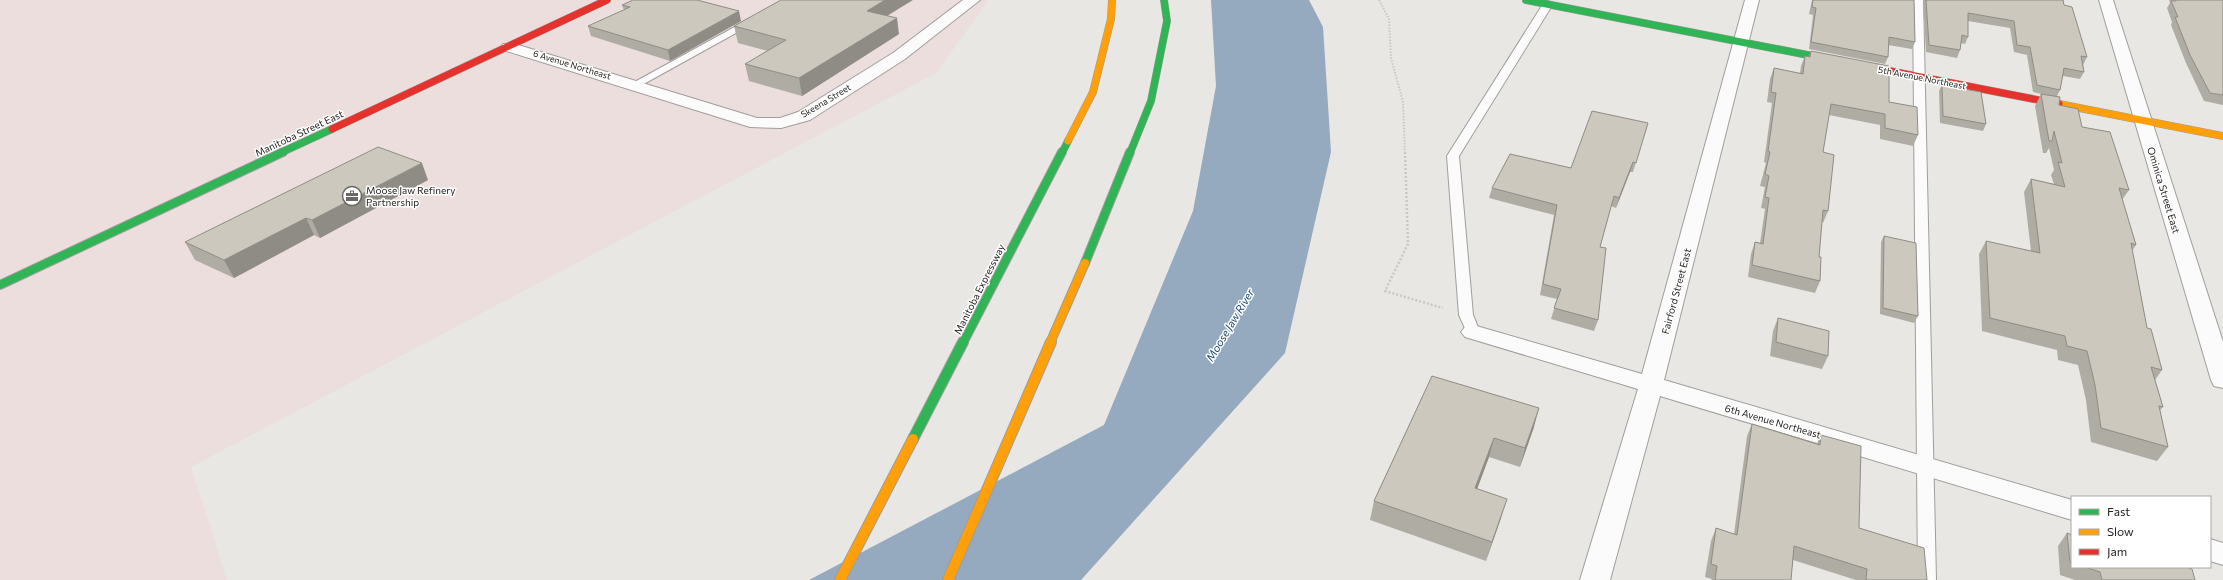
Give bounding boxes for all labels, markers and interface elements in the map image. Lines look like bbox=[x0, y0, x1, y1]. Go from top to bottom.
street label: 6 Avenue Northeast bbox=[532, 47, 613, 82]
street label: 5th Avenue Northeast bbox=[1877, 64, 1967, 91]
street label: Skeena Street bbox=[799, 81, 853, 120]
street label: Manitoba Street East bbox=[253, 107, 345, 159]
street label: Ominica Street East bbox=[2145, 145, 2183, 235]
place label: Moose Jaw Refinery Partnership bbox=[366, 184, 455, 208]
office icon: Moose Jaw Refinery Partnership bbox=[341, 185, 363, 207]
street label: Manitoba Expressway bbox=[951, 242, 1007, 336]
street label: Fairford Street East bbox=[1659, 247, 1693, 335]
water label: Moose Jaw River bbox=[1203, 286, 1257, 364]
street label: 6th Avenue Northeast bbox=[1724, 402, 1822, 440]
legend bbox=[2071, 496, 2211, 568]
text: Fast bbox=[2107, 504, 2130, 518]
text: Slow bbox=[2107, 524, 2134, 538]
text: Jam bbox=[2107, 544, 2127, 559]

